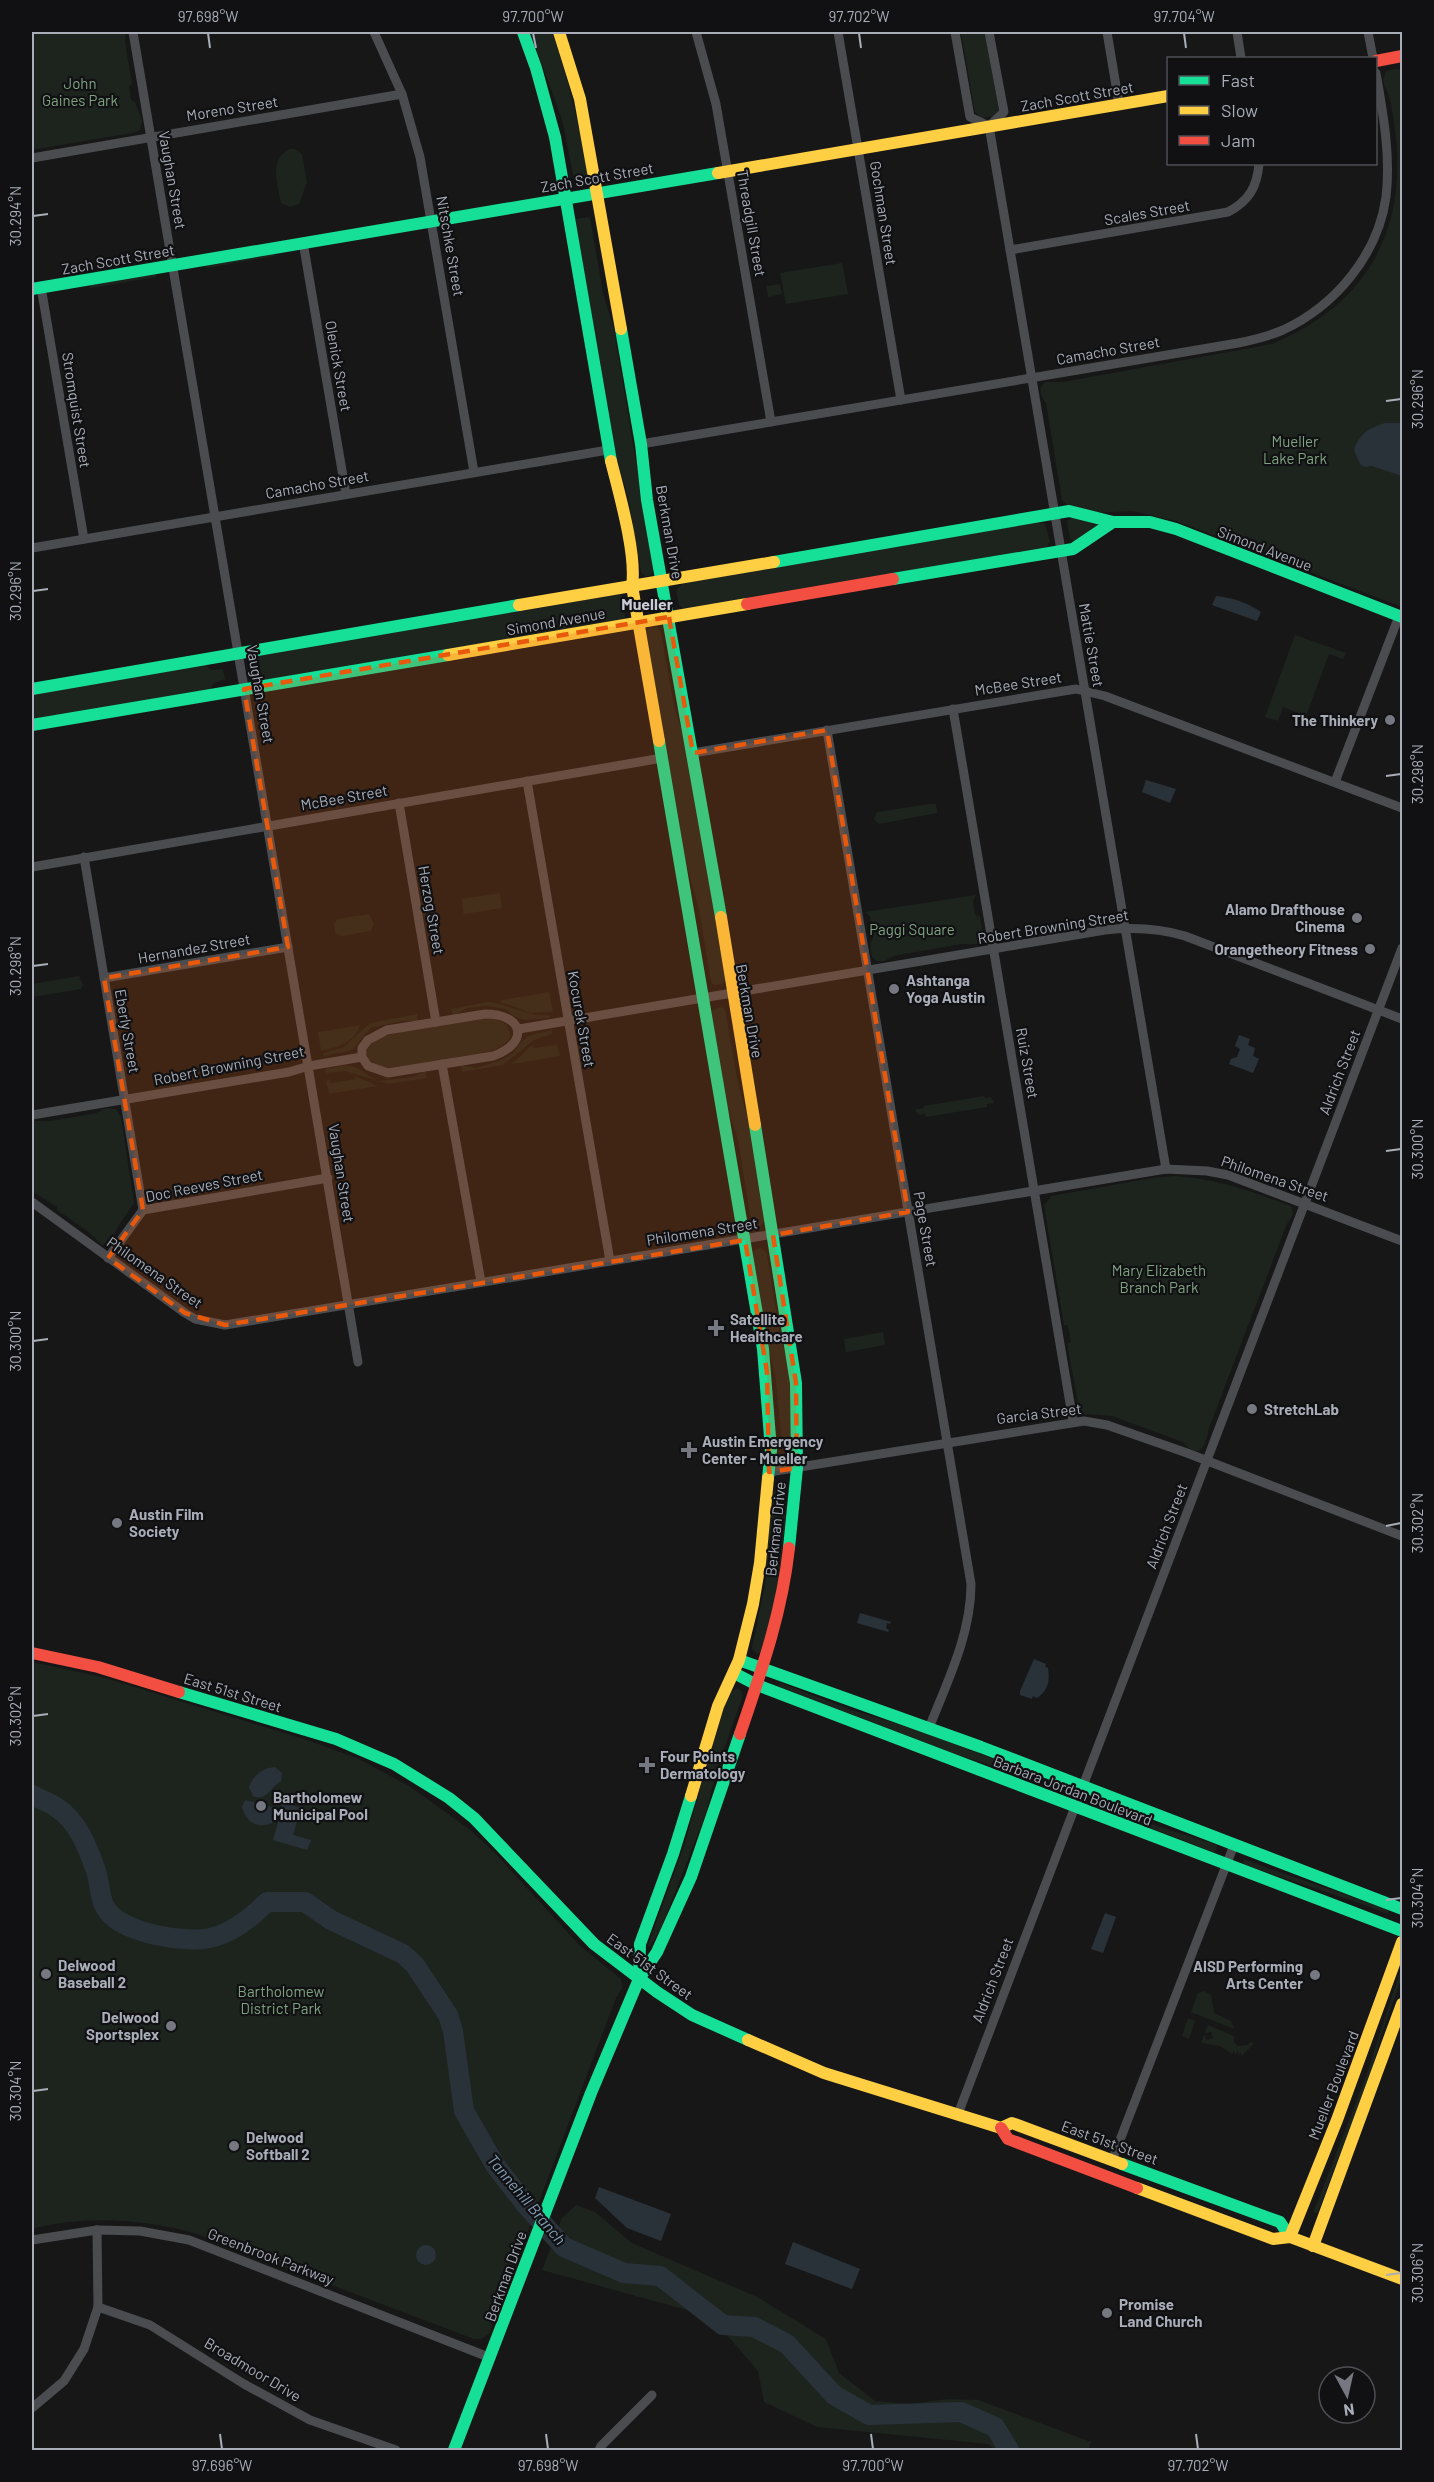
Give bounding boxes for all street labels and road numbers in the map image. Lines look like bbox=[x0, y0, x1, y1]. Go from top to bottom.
street label: Zach Scott Street bbox=[1019, 77, 1135, 115]
street label: Moreno Street bbox=[185, 92, 279, 124]
street label: Vaughan Street bbox=[155, 129, 191, 231]
street label: Zach Scott Street bbox=[539, 158, 655, 196]
street label: Gochman Street bbox=[867, 160, 901, 266]
street label: Threadgill Street bbox=[734, 168, 770, 278]
street label: Nitschke Street bbox=[433, 194, 469, 298]
street label: Scales Street bbox=[1103, 196, 1191, 228]
street label: Zach Scott Street bbox=[60, 240, 176, 278]
street label: Olenick Street bbox=[322, 319, 356, 413]
street label: Camacho Street bbox=[1055, 332, 1161, 368]
street label: Stromquist Street bbox=[59, 351, 95, 469]
street label: Camacho Street bbox=[264, 466, 370, 502]
street label: Berkman Drive bbox=[653, 484, 687, 580]
street label: Simond Avenue bbox=[1215, 522, 1315, 574]
street label: Mattie Street bbox=[1076, 602, 1108, 688]
street label: Simond Avenue bbox=[505, 603, 607, 639]
street label: Vaughan Street bbox=[243, 643, 279, 745]
street label: McBee Street bbox=[973, 667, 1063, 699]
street label: McBee Street bbox=[299, 781, 389, 813]
street label: Herzog Street bbox=[415, 864, 449, 956]
street label: Robert Browning Street bbox=[976, 905, 1130, 947]
street label: Hernandez Street bbox=[136, 929, 252, 967]
street label: Berkman Drive bbox=[733, 963, 767, 1059]
street label: Kocurek Street bbox=[565, 969, 599, 1069]
street label: Eberly Street bbox=[112, 988, 144, 1074]
street label: Ruiz Street bbox=[1013, 1026, 1043, 1100]
street label: Aldrich Street bbox=[1314, 1027, 1364, 1117]
street label: Robert Browning Street bbox=[152, 1042, 306, 1088]
street label: Vaughan Street bbox=[325, 1122, 359, 1224]
street label: Philomena Street bbox=[1219, 1151, 1331, 1205]
street label: Doc Reeves Street bbox=[144, 1165, 264, 1205]
street label: Page Street bbox=[910, 1190, 942, 1268]
street label: Philomena Street bbox=[645, 1213, 759, 1249]
street label: Philomena Street bbox=[104, 1232, 206, 1312]
street label: Garcia Street bbox=[996, 1399, 1082, 1427]
street label: Berkman Drive bbox=[761, 1481, 789, 1577]
street label: Aldrich Street bbox=[1141, 1481, 1191, 1571]
street label: East 51st Street bbox=[182, 1669, 284, 1715]
street label: Barbara Jordan Boulevard bbox=[991, 1751, 1155, 1829]
street label: East 51st Street bbox=[604, 1929, 696, 2003]
street label: Aldrich Street bbox=[967, 1935, 1017, 2025]
street label: Mueller Boulevard bbox=[1304, 2028, 1362, 2142]
street label: East 51st Street bbox=[1059, 2116, 1161, 2168]
street label: Greenbrook Parkway bbox=[205, 2224, 337, 2288]
street label: Berkman Drive bbox=[480, 2228, 530, 2324]
street label: Broadmoor Drive bbox=[201, 2333, 305, 2405]

